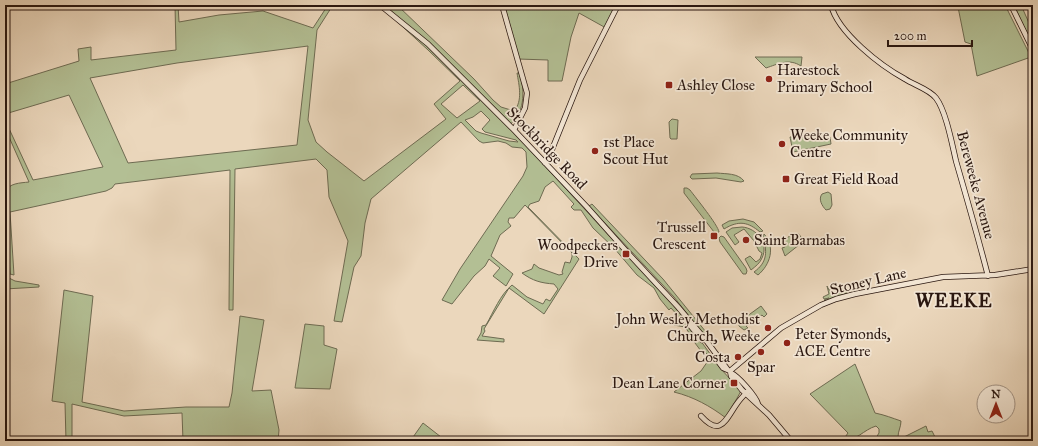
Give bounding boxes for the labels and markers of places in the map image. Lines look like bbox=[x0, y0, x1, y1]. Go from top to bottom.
place label: Harestock Primary School bbox=[777, 61, 874, 96]
marker: Harestock Primary School bbox=[764, 74, 774, 84]
place label: Ashley Close bbox=[676, 76, 755, 94]
marker: Ashley Close bbox=[664, 80, 674, 90]
place label: Weeke Community Centre bbox=[790, 126, 909, 161]
place label: 1st Place Scout Hut bbox=[603, 133, 669, 168]
marker: Weeke Community Centre bbox=[777, 139, 787, 149]
marker: 1st Place Scout Hut bbox=[590, 146, 600, 156]
place label: Great Field Road bbox=[794, 170, 899, 188]
marker: Great Field Road bbox=[781, 174, 791, 184]
place label: Trussell Crescent bbox=[653, 218, 707, 253]
marker: Trussell Crescent bbox=[709, 231, 719, 241]
place label: Saint Barnabas bbox=[754, 231, 845, 249]
marker: Saint Barnabas bbox=[741, 235, 751, 245]
place label: Woodpeckers Drive bbox=[537, 236, 618, 271]
marker: Woodpeckers Drive bbox=[621, 249, 631, 259]
place label: John Wesley Methodist Church, Weeke bbox=[614, 310, 761, 345]
marker: John Wesley Methodist Church, Weeke bbox=[763, 323, 773, 333]
place label: Peter Symonds, ACE Centre bbox=[794, 325, 891, 360]
marker: Peter Symonds, ACE Centre bbox=[782, 338, 792, 348]
marker: Spar bbox=[756, 347, 766, 357]
place label: Costa bbox=[695, 348, 731, 366]
marker: Costa bbox=[733, 352, 743, 362]
place label: Spar bbox=[747, 358, 775, 376]
place label: Dean Lane Corner bbox=[612, 374, 726, 392]
marker: Dean Lane Corner bbox=[729, 378, 739, 388]

